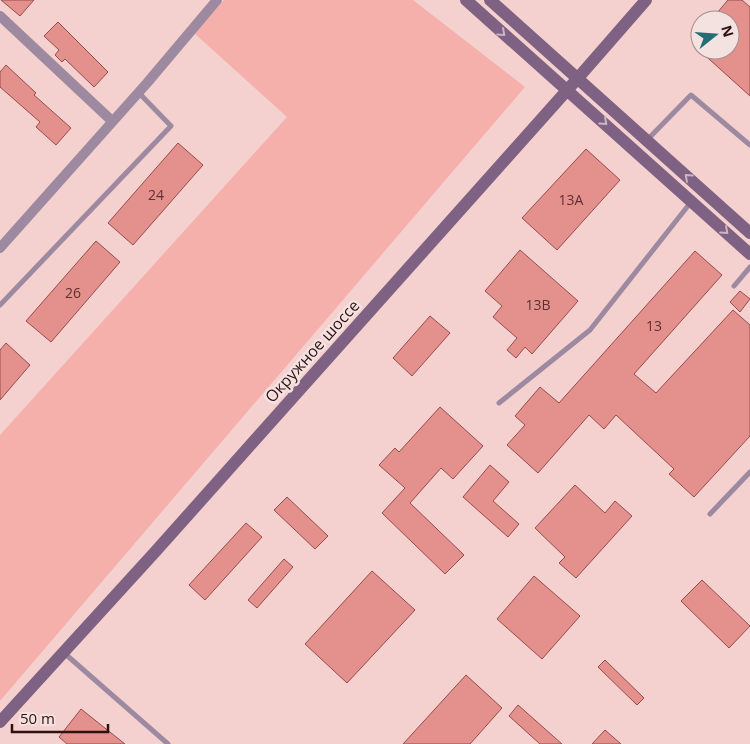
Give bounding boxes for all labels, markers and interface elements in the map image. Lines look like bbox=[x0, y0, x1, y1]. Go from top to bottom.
north arrow bbox=[690, 10, 740, 60]
text: N bbox=[717, 23, 739, 39]
one-way arrow bbox=[496, 27, 505, 36]
one-way arrow bbox=[598, 116, 607, 125]
one-way arrow bbox=[684, 173, 693, 182]
house number: 24 bbox=[148, 185, 164, 204]
house number: 13А bbox=[559, 190, 584, 209]
one-way arrow bbox=[719, 225, 728, 234]
house number: 26 bbox=[65, 283, 81, 302]
street label: Окружное шоссе bbox=[260, 295, 364, 407]
house number: 13В bbox=[525, 295, 551, 314]
house number: 13 bbox=[646, 316, 662, 335]
scale bar bbox=[12, 702, 109, 734]
text: 50 m bbox=[20, 708, 55, 728]

